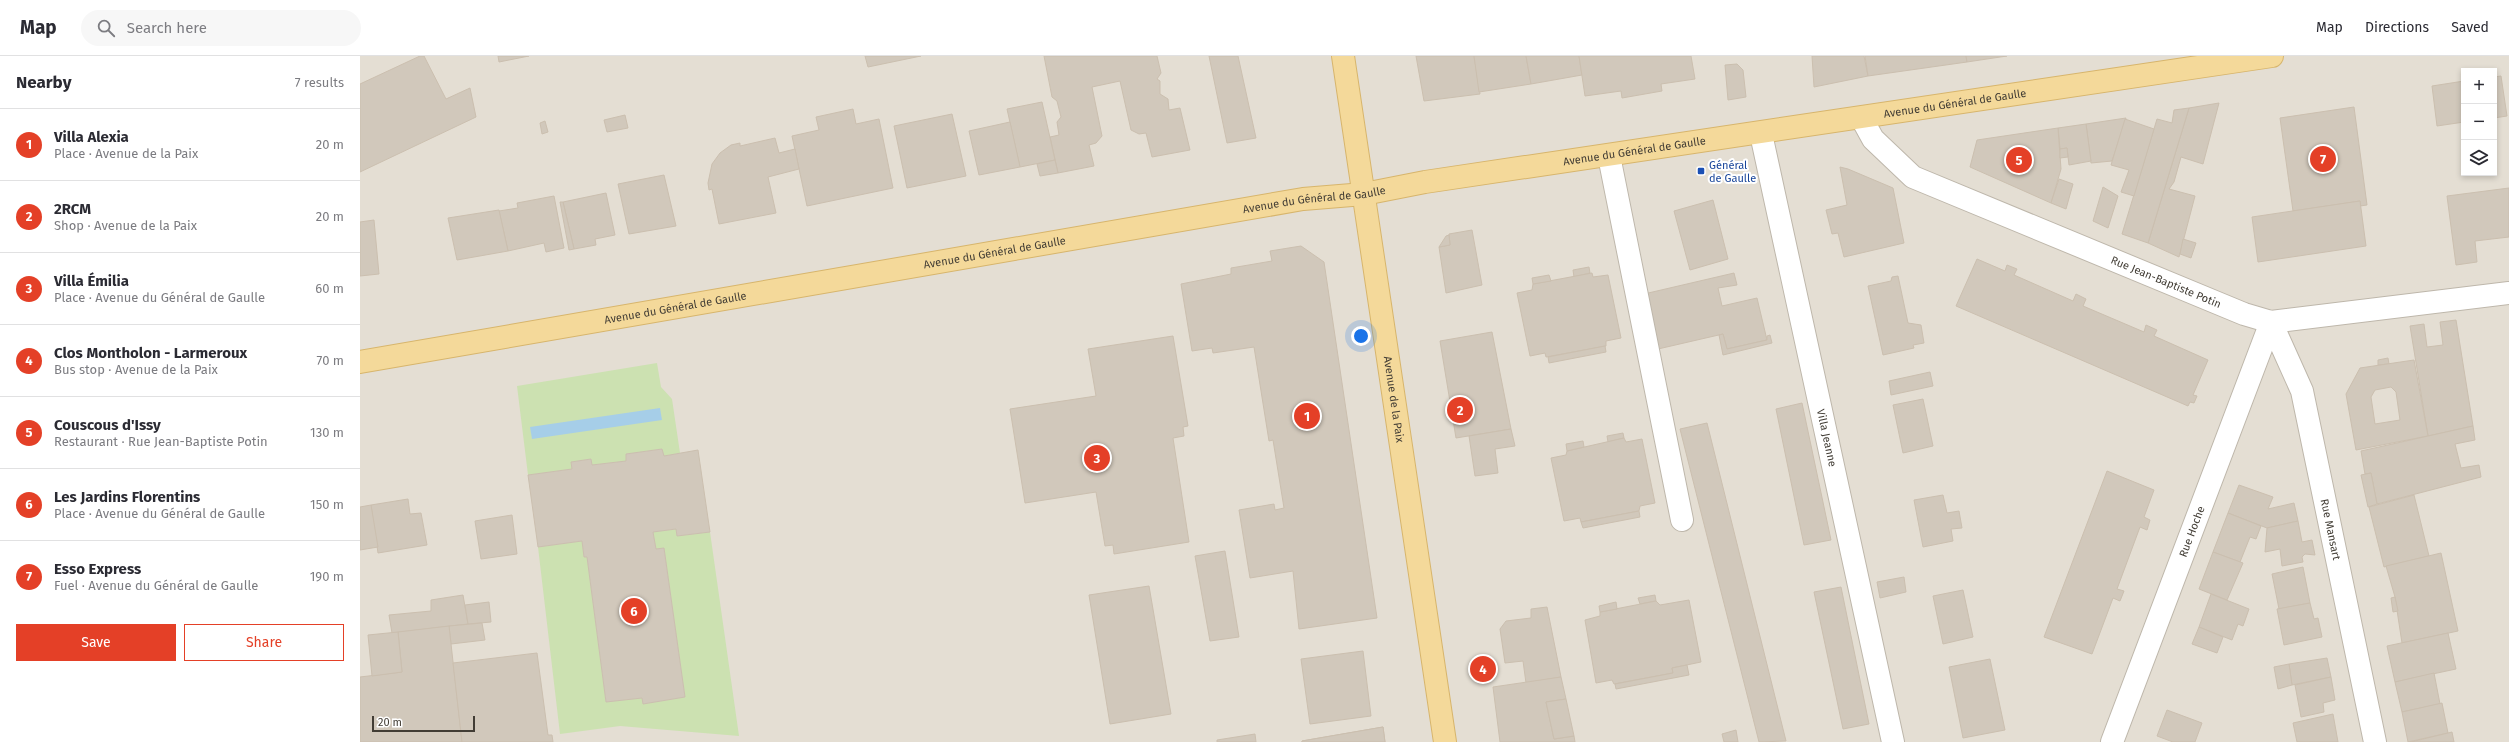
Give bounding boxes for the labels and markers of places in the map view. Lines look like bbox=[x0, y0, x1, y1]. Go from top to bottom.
pin: 7 bbox=[2310, 144, 2336, 174]
pin: 5 bbox=[2006, 145, 2032, 175]
place label: Général de Gaulle bbox=[1709, 159, 1756, 185]
marker: Général de Gaulle bbox=[1696, 166, 1706, 176]
pin: 2 bbox=[1447, 395, 1473, 425]
pin: 1 bbox=[1294, 401, 1320, 431]
pin: 3 bbox=[1084, 443, 1110, 473]
pin: 6 bbox=[621, 596, 647, 626]
pin: 4 bbox=[1470, 654, 1496, 684]

